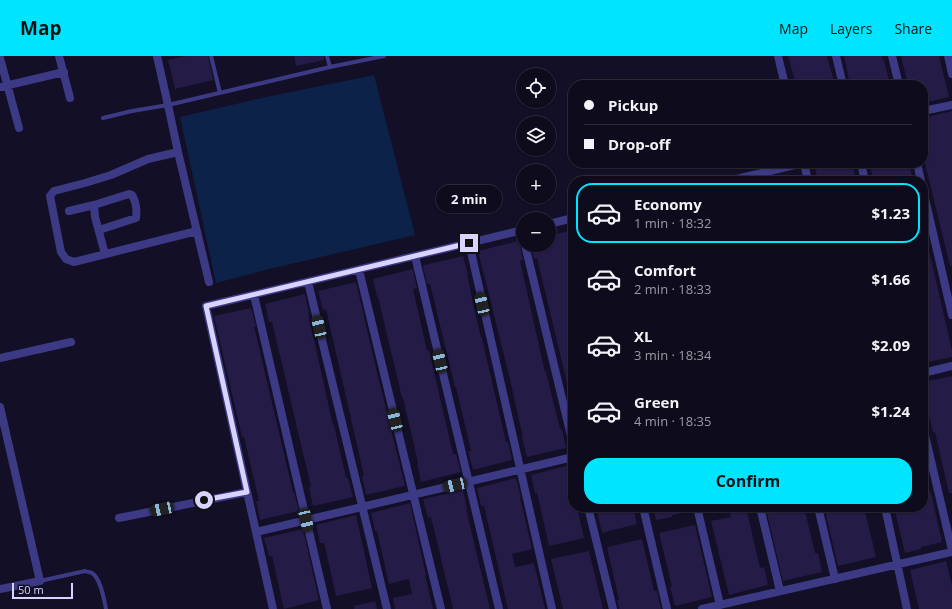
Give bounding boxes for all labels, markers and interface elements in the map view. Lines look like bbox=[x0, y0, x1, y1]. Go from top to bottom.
text: Map bbox=[20, 15, 61, 41]
text: Map bbox=[779, 19, 808, 38]
text: Layers bbox=[830, 19, 872, 38]
text: Share bbox=[894, 19, 932, 38]
map controls bbox=[516, 68, 556, 252]
button: locate bbox=[516, 68, 556, 108]
text: Pickup bbox=[608, 95, 658, 115]
button: layers bbox=[516, 116, 556, 156]
text: Drop-off bbox=[608, 134, 670, 154]
button: + bbox=[516, 164, 556, 204]
callout: 2 min bbox=[436, 185, 502, 213]
text: 2 min bbox=[451, 190, 487, 208]
text: Economy bbox=[634, 194, 702, 214]
icon: car bbox=[586, 195, 622, 231]
text: $1.23 bbox=[871, 203, 910, 223]
button: − bbox=[516, 212, 556, 252]
text: 1 min · 18:32 bbox=[634, 214, 711, 232]
route end bbox=[460, 234, 478, 252]
text: Comfort bbox=[634, 260, 696, 280]
icon: car bbox=[586, 261, 622, 297]
text: $1.66 bbox=[871, 269, 910, 289]
text: 2 min · 18:33 bbox=[634, 280, 711, 298]
car bbox=[473, 291, 491, 317]
car bbox=[310, 314, 328, 340]
text: XL bbox=[634, 326, 652, 346]
icon: car bbox=[586, 327, 622, 363]
text: $2.09 bbox=[871, 335, 910, 355]
text: 3 min · 18:34 bbox=[634, 346, 711, 364]
car bbox=[431, 348, 449, 374]
text: Green bbox=[634, 392, 679, 412]
icon: car bbox=[586, 393, 622, 429]
text: $1.24 bbox=[871, 401, 910, 421]
car bbox=[386, 407, 404, 433]
text: 4 min · 18:35 bbox=[634, 412, 711, 430]
button: Confirm bbox=[584, 458, 912, 504]
car bbox=[442, 476, 468, 494]
route start bbox=[195, 491, 213, 509]
car bbox=[149, 501, 175, 517]
car bbox=[297, 507, 315, 533]
scale bar bbox=[12, 581, 73, 600]
text: 50 m bbox=[18, 582, 44, 597]

